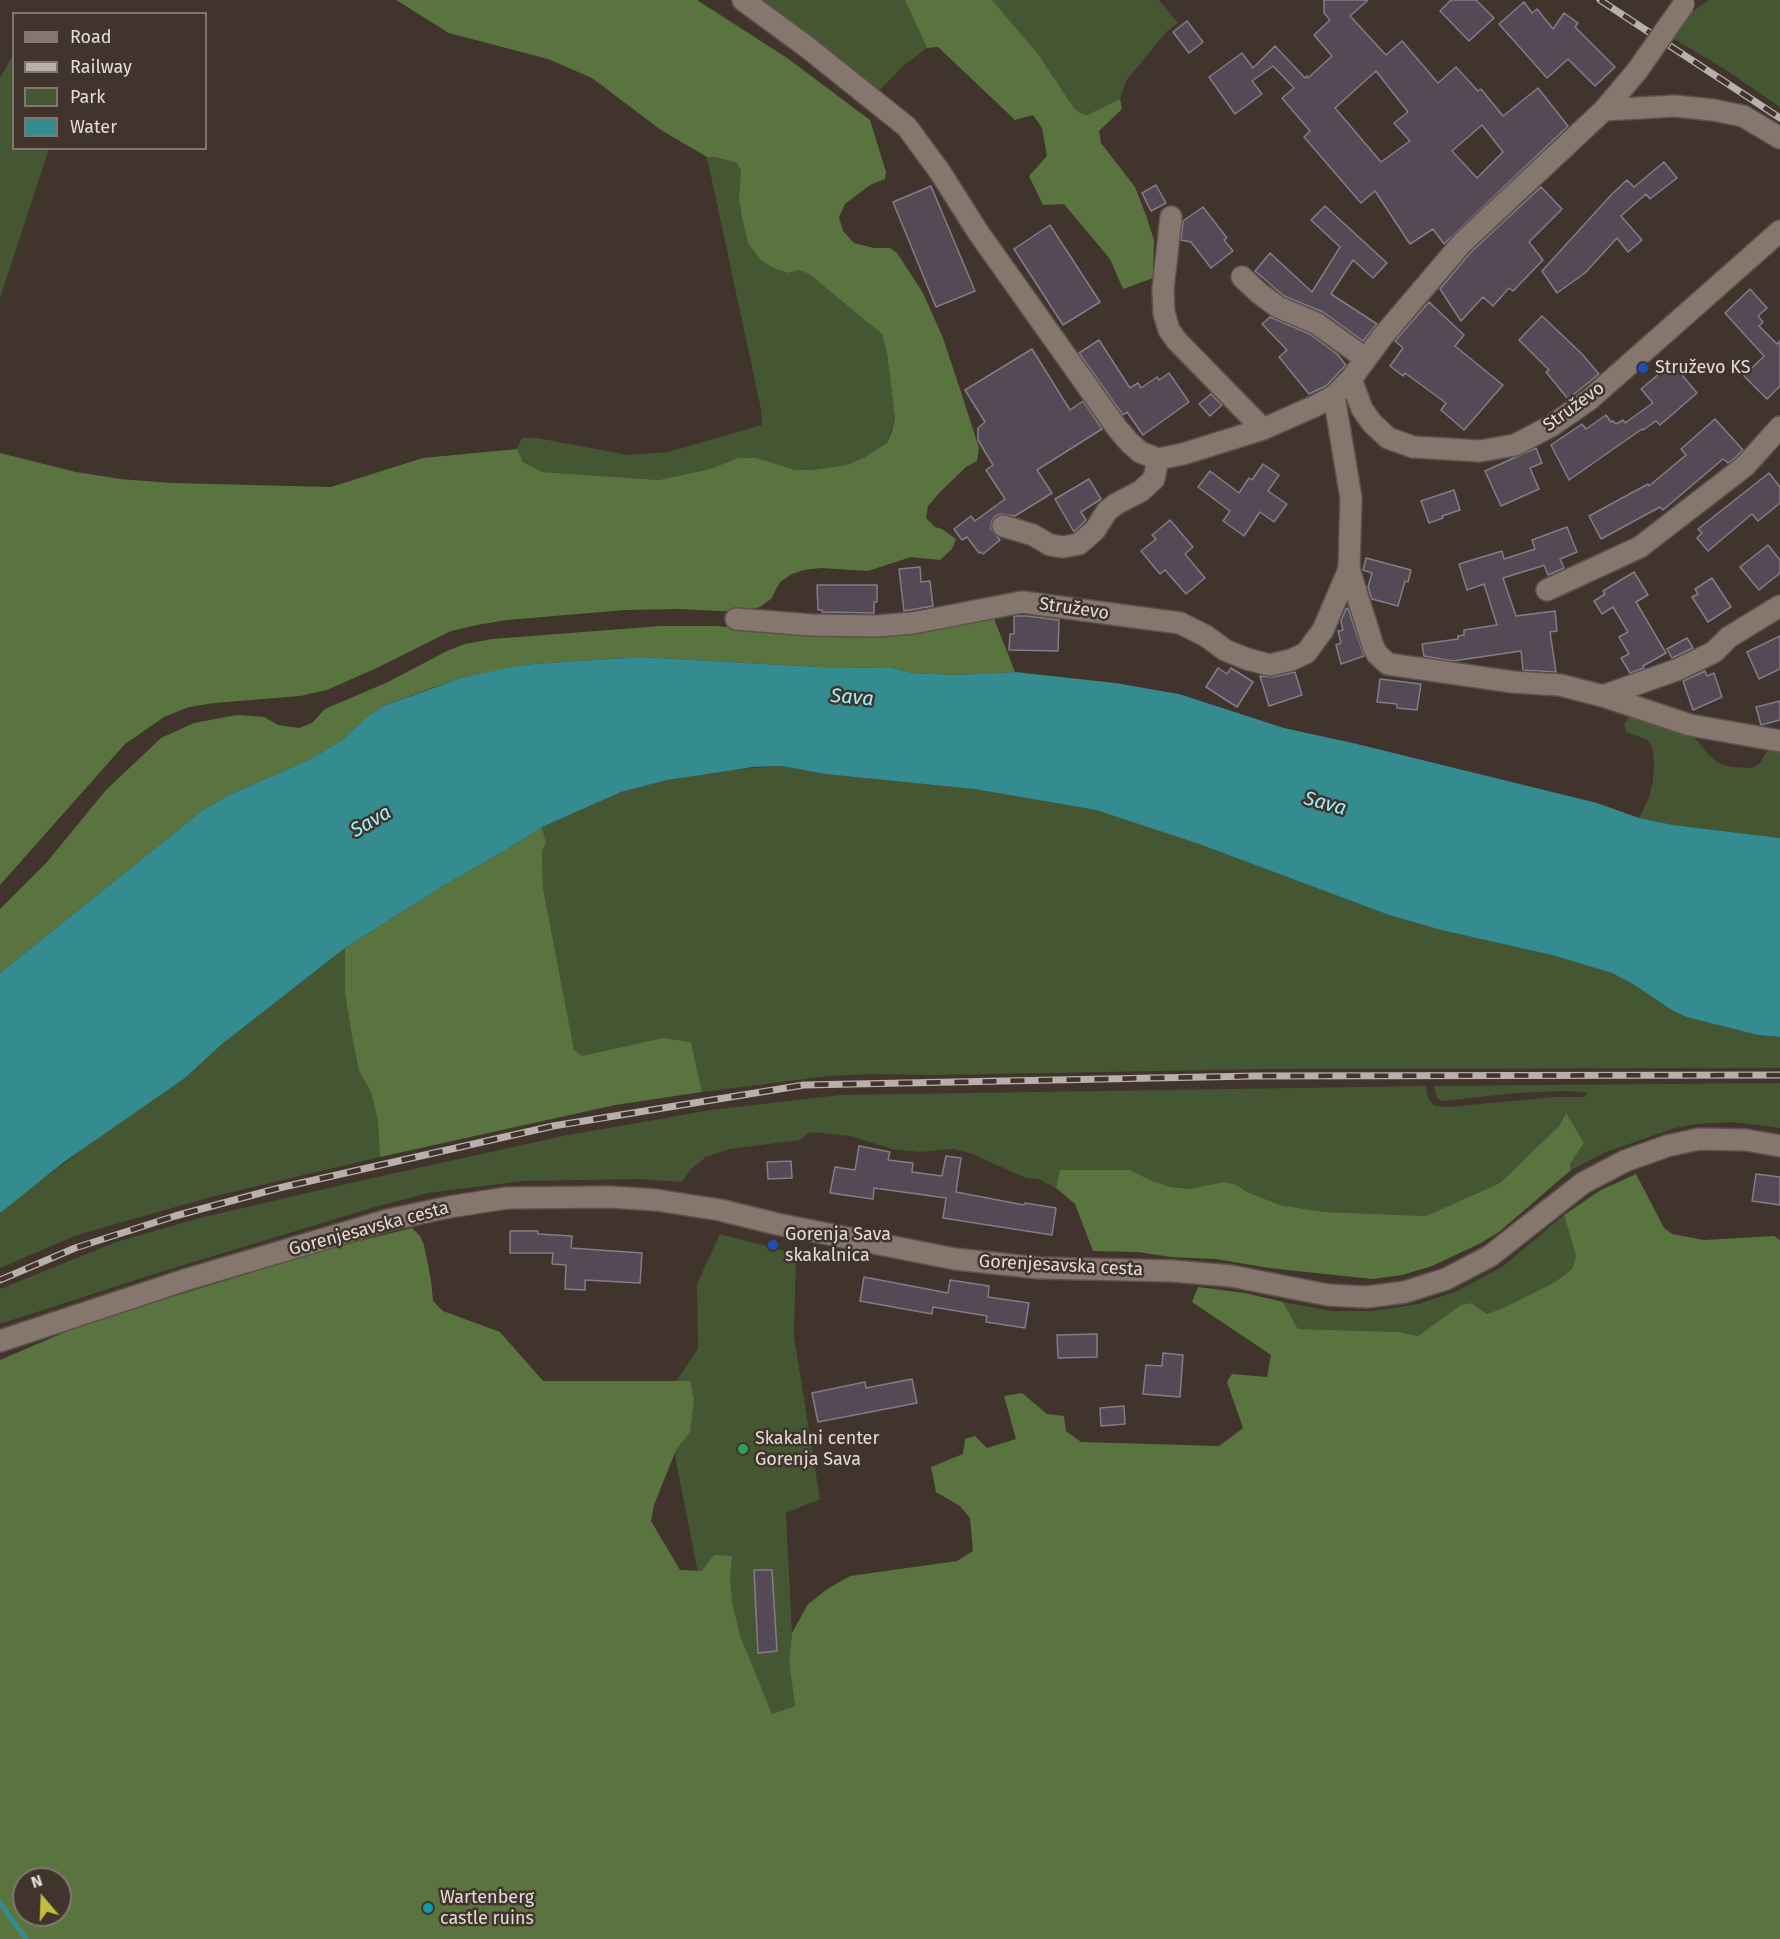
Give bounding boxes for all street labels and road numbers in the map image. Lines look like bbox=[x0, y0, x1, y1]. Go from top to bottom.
street label: Struževo bbox=[1539, 378, 1609, 436]
street label: Struževo bbox=[1038, 593, 1110, 625]
street label: Gorenjesavska cesta bbox=[287, 1197, 451, 1261]
street label: Gorenjesavska cesta bbox=[978, 1251, 1144, 1281]

